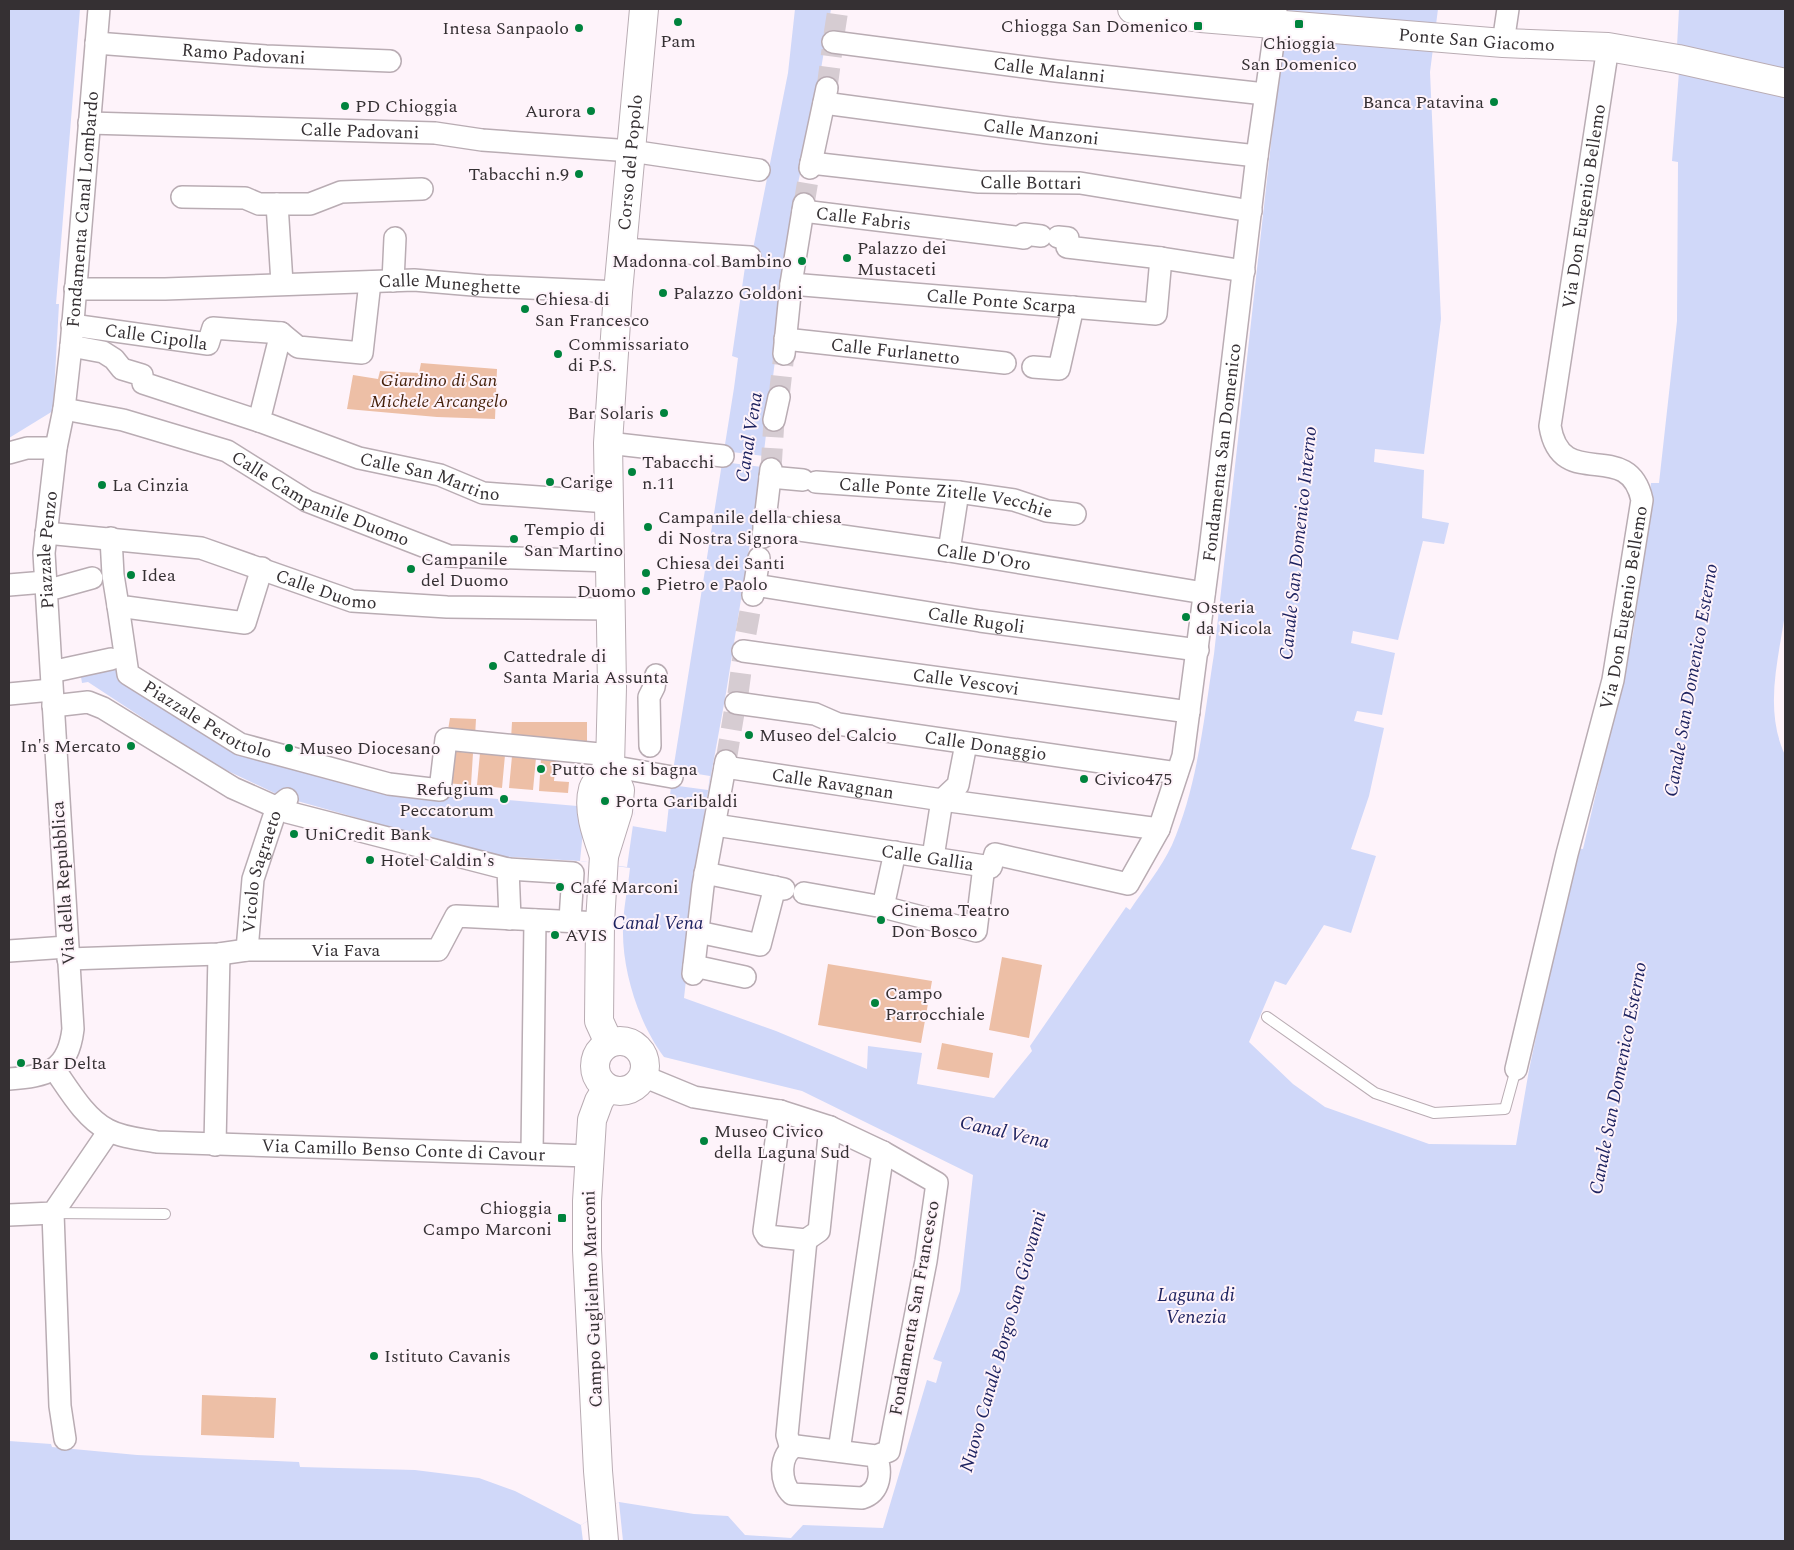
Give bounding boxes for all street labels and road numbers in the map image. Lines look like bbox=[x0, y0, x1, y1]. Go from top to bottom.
street label: Ponte San Giacomo bbox=[1397, 21, 1555, 59]
street label: Ramo Padovani bbox=[181, 37, 306, 72]
street label: Calle Malanni bbox=[992, 50, 1106, 90]
street label: Fondamenta Canal Lombardo bbox=[60, 90, 106, 329]
street label: Corso del Popolo bbox=[611, 93, 650, 232]
street label: Via Don Eugenio Bellemo bbox=[1555, 102, 1613, 311]
street label: Calle Manzoni bbox=[982, 111, 1100, 153]
street label: Calle Padovani bbox=[300, 116, 420, 147]
street label: Calle Bottari bbox=[980, 169, 1082, 197]
street label: Calle Fabris bbox=[814, 200, 913, 238]
street label: Calle Muneghette bbox=[378, 267, 521, 302]
street label: Calle Ponte Scarpa bbox=[925, 282, 1077, 321]
street label: Calle Cipolla bbox=[103, 317, 210, 358]
street label: Calle Furlanetto bbox=[829, 331, 961, 372]
street label: Fondamenta San Domenico bbox=[1196, 342, 1249, 564]
street label: Calle Campanile Duomo bbox=[226, 444, 413, 553]
street label: Calle San Martino bbox=[357, 446, 501, 508]
street label: Calle Ponte Zitelle Vecchie bbox=[838, 471, 1054, 525]
street label: Piazzale Penzo bbox=[31, 489, 65, 610]
street label: Via Don Eugenio Bellemo bbox=[1593, 504, 1655, 713]
street label: Calle D'Oro bbox=[935, 536, 1033, 578]
street label: Calle Duomo bbox=[272, 562, 377, 617]
street label: Calle Rugoli bbox=[926, 600, 1026, 641]
street label: Calle Vescovi bbox=[911, 661, 1021, 703]
street label: Piazzale Perottolo bbox=[138, 674, 275, 766]
street label: Calle Donaggio bbox=[923, 724, 1048, 768]
street label: Calle Ravagnan bbox=[770, 761, 896, 806]
street label: Via della Repubblica bbox=[44, 800, 83, 966]
street label: Vicolo Sagraeto bbox=[235, 807, 289, 934]
street label: Calle Gallia bbox=[879, 837, 976, 878]
street label: Via Fava bbox=[311, 937, 380, 964]
street label: Via Camillo Benso Conte di Cavour bbox=[261, 1132, 546, 1169]
street label: Campo Guglielmo Marconi bbox=[575, 1190, 610, 1408]
street label: Fondamenta San Francesco bbox=[882, 1198, 947, 1418]

